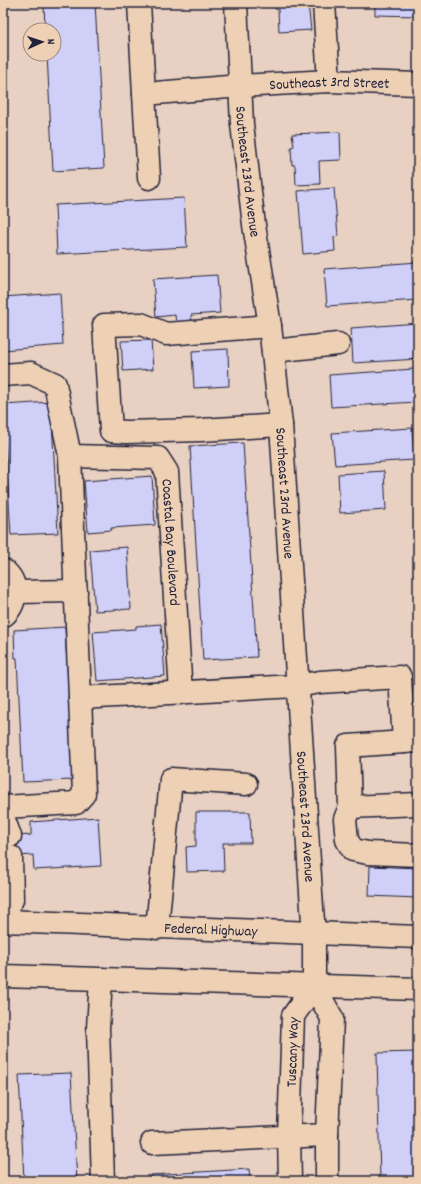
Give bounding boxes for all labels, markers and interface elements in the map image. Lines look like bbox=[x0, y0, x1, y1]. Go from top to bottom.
north arrow bbox=[22, 22, 62, 62]
text: N bbox=[42, 38, 58, 45]
street label: Southeast 3rd Street bbox=[269, 72, 390, 97]
street label: Southeast 23rd Avenue bbox=[228, 106, 265, 239]
street label: Southeast 23rd Avenue bbox=[268, 427, 299, 560]
street label: Coastal Bay Boulevard bbox=[154, 478, 184, 606]
street label: Southeast 23rd Avenue bbox=[289, 750, 319, 883]
street label: Federal Highway bbox=[164, 918, 259, 944]
street label: Tuscany Way bbox=[282, 1016, 306, 1088]

